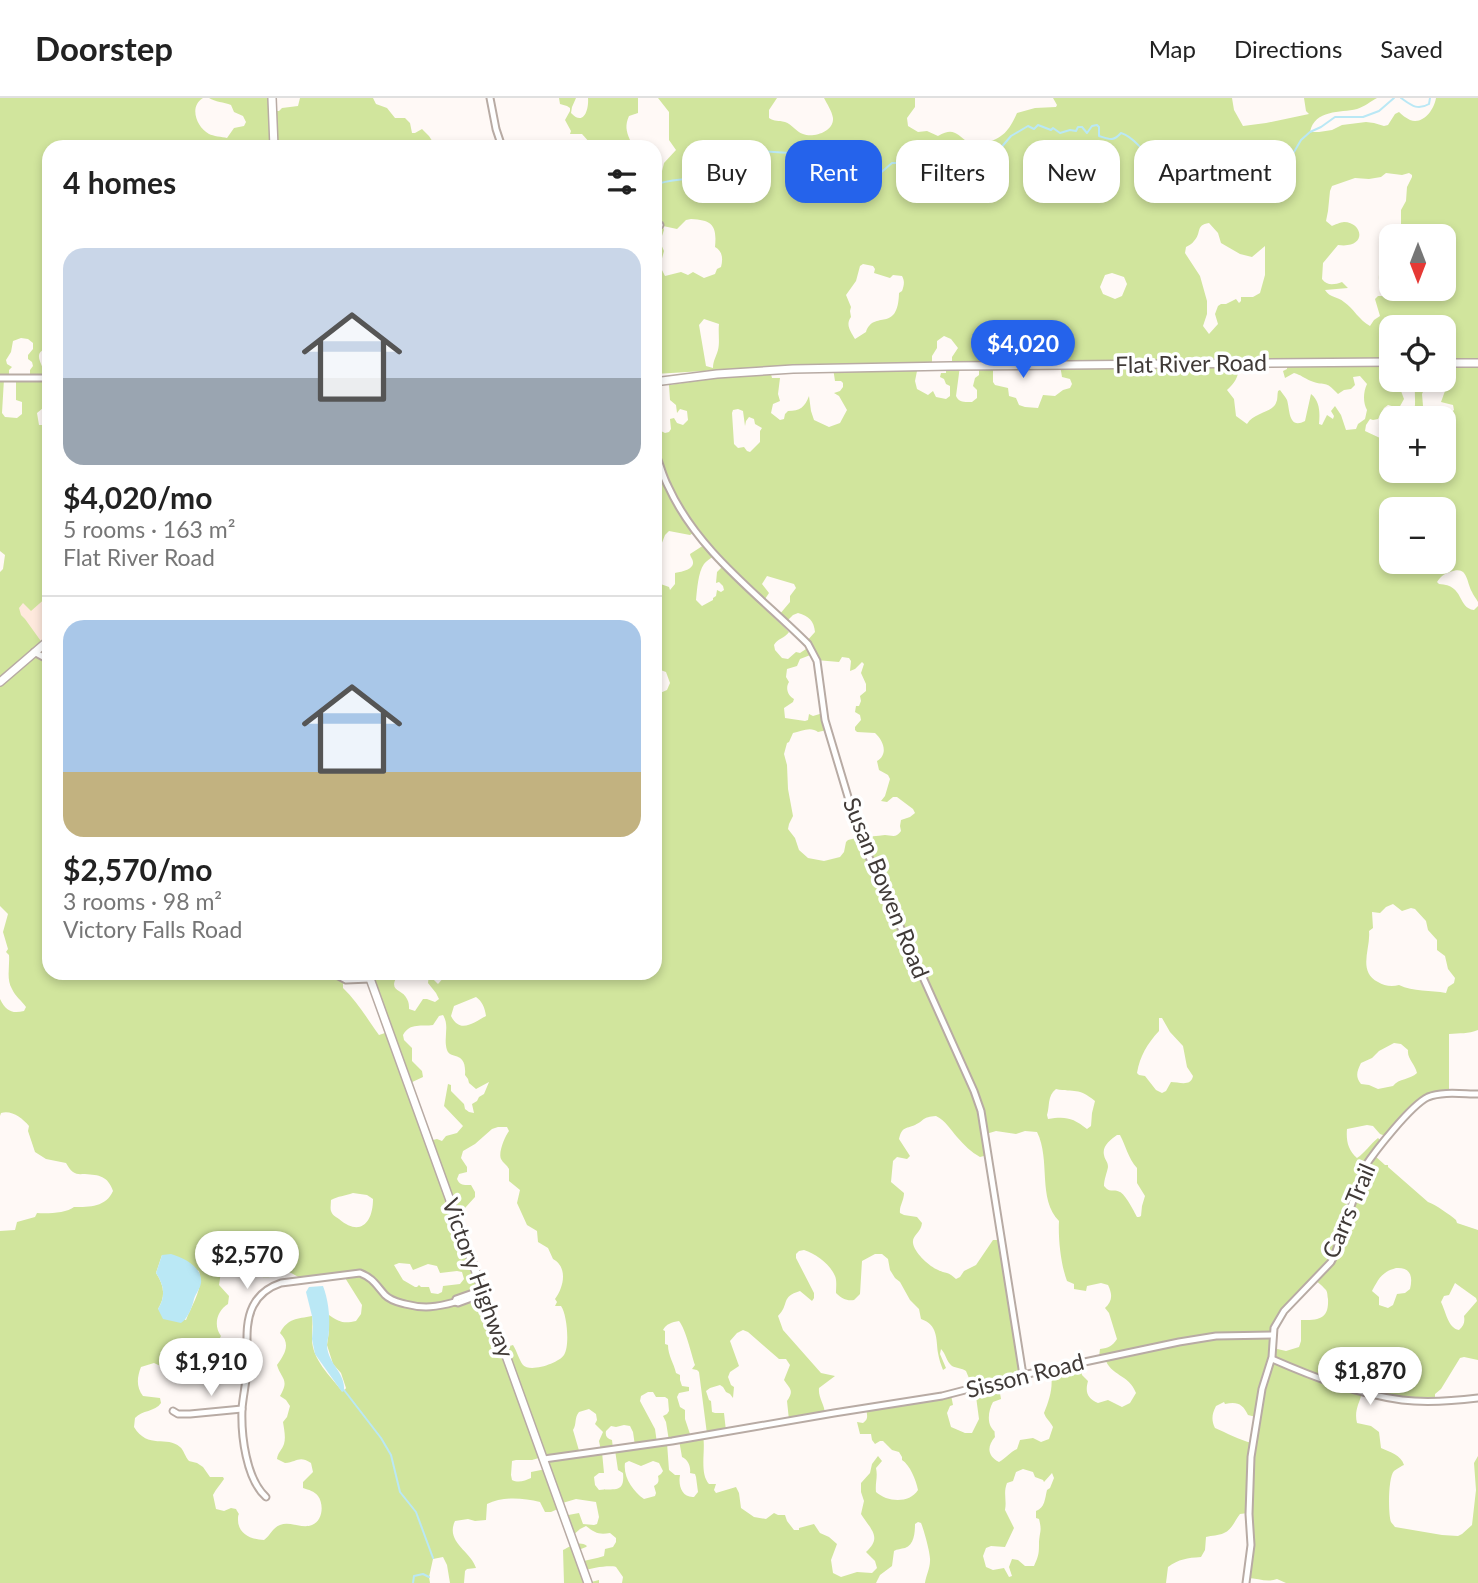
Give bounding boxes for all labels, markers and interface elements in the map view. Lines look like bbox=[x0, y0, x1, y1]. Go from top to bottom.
text: Doorstep bbox=[35, 28, 173, 68]
text: Map bbox=[1149, 34, 1196, 63]
text: Directions bbox=[1234, 34, 1342, 63]
text: Saved bbox=[1380, 34, 1443, 63]
chip: Buy bbox=[682, 140, 771, 203]
chip: Rent bbox=[785, 140, 882, 203]
chip: Filters bbox=[896, 140, 1009, 203]
chip: New bbox=[1023, 140, 1120, 203]
chip: Apartment bbox=[1134, 140, 1296, 203]
icon: filters bbox=[603, 163, 641, 201]
text: 4 homes bbox=[63, 164, 176, 200]
north arrow bbox=[1379, 224, 1456, 301]
map controls bbox=[1379, 224, 1456, 574]
icon: home bbox=[289, 294, 415, 420]
button: locate bbox=[1379, 315, 1456, 392]
pin: $4,020 bbox=[966, 320, 1080, 380]
text: $4,020 bbox=[987, 329, 1059, 357]
street label: Flat River Road bbox=[1115, 348, 1267, 378]
button: + bbox=[1379, 406, 1456, 483]
text: $4,020/mo bbox=[63, 479, 212, 515]
button: − bbox=[1379, 497, 1456, 574]
text: 5 rooms · 163 m² bbox=[63, 515, 235, 543]
text: Flat River Road bbox=[63, 543, 215, 571]
icon: home bbox=[289, 666, 415, 792]
street label: Susan Bowen Road bbox=[838, 793, 936, 982]
text: $2,570/mo bbox=[63, 851, 212, 887]
text: 3 rooms · 98 m² bbox=[63, 887, 222, 915]
text: Victory Falls Road bbox=[63, 915, 242, 943]
street label: Carrs Trail bbox=[1316, 1159, 1381, 1262]
street label: Victory Highway bbox=[437, 1194, 521, 1361]
pin: $2,570 bbox=[190, 1232, 304, 1291]
text: $2,570 bbox=[211, 1240, 283, 1268]
pin: $1,910 bbox=[154, 1338, 268, 1398]
text: $1,910 bbox=[175, 1347, 247, 1375]
street label: Sisson Road bbox=[963, 1347, 1087, 1403]
pin: $1,870 bbox=[1313, 1348, 1427, 1407]
text: $1,870 bbox=[1334, 1356, 1406, 1384]

